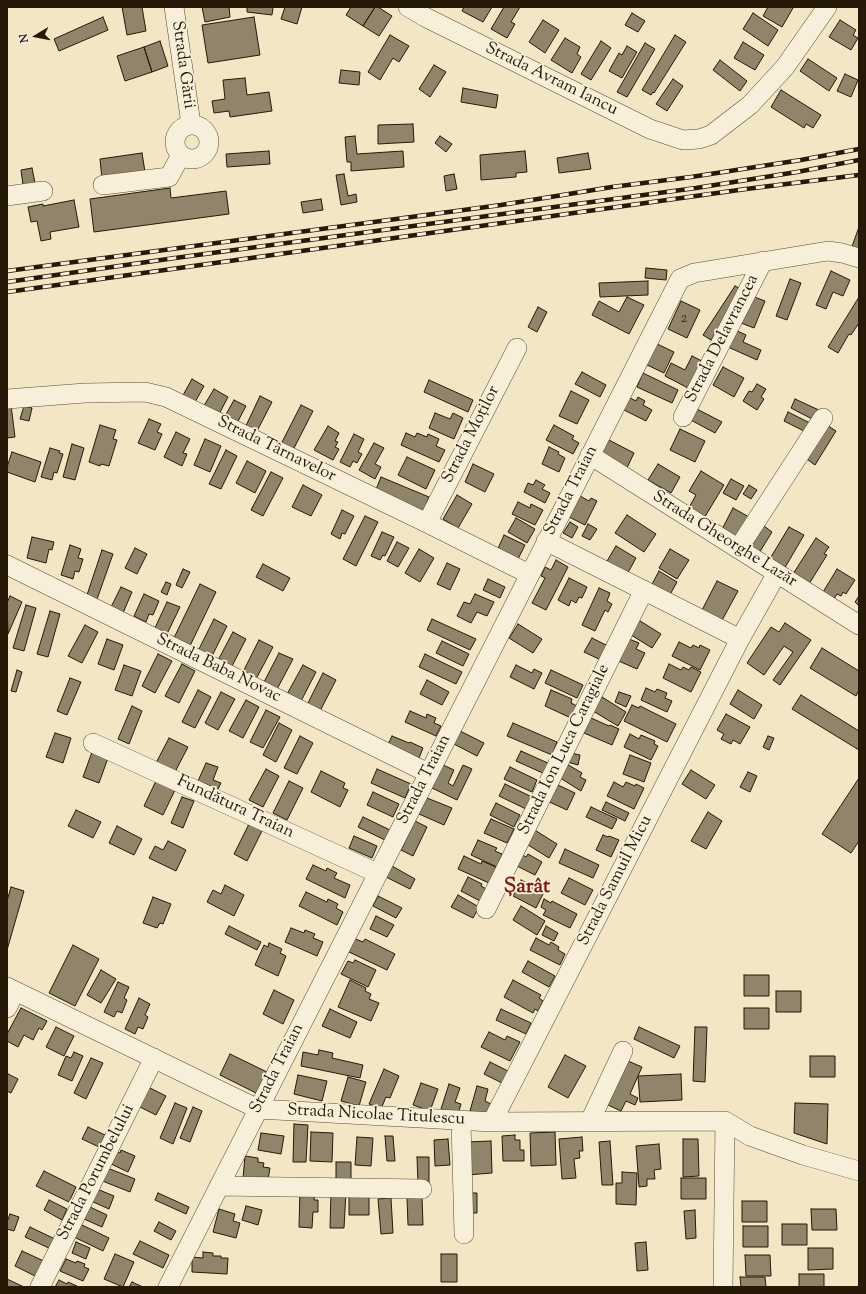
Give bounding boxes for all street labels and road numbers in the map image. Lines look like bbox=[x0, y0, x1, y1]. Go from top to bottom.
street label: Strada Gării bbox=[166, 20, 198, 110]
street label: Strada Avram Iancu bbox=[481, 39, 621, 121]
street label: Strada Delavrancea bbox=[682, 272, 764, 406]
street label: Strada Moților bbox=[439, 383, 505, 487]
street label: Strada Târnavelor bbox=[213, 412, 339, 488]
street label: Strada Traian bbox=[541, 443, 603, 539]
street label: Strada Gheorghe Lazăr bbox=[648, 487, 800, 593]
street label: Strada Baba Novac bbox=[152, 630, 284, 708]
street label: Strada Ion Luca Caragiale bbox=[515, 661, 615, 839]
street label: Strada Traian bbox=[394, 732, 456, 828]
street label: Fundătura Traian bbox=[173, 772, 297, 844]
street label: Strada Samuil Micu bbox=[574, 812, 658, 950]
street label: Strada Traian bbox=[247, 1021, 309, 1117]
street label: Strada Nicolae Titulescu bbox=[287, 1101, 465, 1131]
street label: Strada Porumbelului bbox=[54, 1102, 140, 1244]

